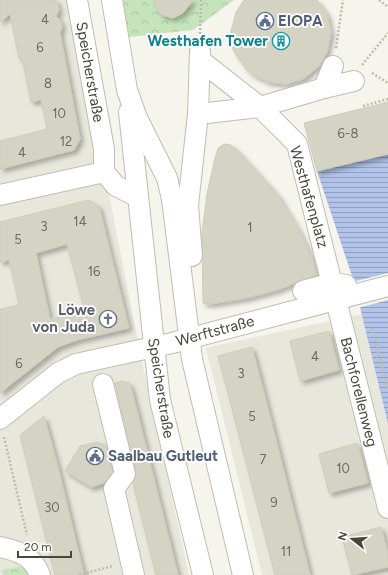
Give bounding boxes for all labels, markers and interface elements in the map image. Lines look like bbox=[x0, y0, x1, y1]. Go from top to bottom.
public building icon: EIOPA bbox=[255, 11, 275, 31]
house number: 4 bbox=[41, 12, 49, 27]
place label: EIOPA bbox=[278, 12, 323, 30]
street label: Speicherstraße bbox=[72, 20, 108, 124]
building icon: Westhafen Tower bbox=[271, 31, 291, 51]
place label: Westhafen Tower bbox=[147, 32, 268, 50]
house number: 6 bbox=[36, 40, 44, 55]
house number: 8 bbox=[44, 76, 52, 91]
house number: 10 bbox=[52, 106, 66, 121]
house number: 6-8 bbox=[338, 126, 358, 141]
house number: 12 bbox=[60, 134, 72, 149]
street label: Westhafenplatz bbox=[286, 144, 332, 250]
house number: 4 bbox=[18, 145, 26, 160]
house number: 14 bbox=[73, 214, 87, 229]
house number: 3 bbox=[40, 219, 48, 234]
house number: 1 bbox=[247, 220, 253, 235]
house number: 5 bbox=[14, 232, 22, 247]
house number: 16 bbox=[88, 264, 100, 279]
place label: Löwe von Juda bbox=[32, 301, 96, 336]
church icon: Löwe von Juda bbox=[98, 309, 118, 329]
street label: Werftstraße bbox=[174, 312, 256, 350]
street label: Bachforellenweg bbox=[337, 335, 381, 449]
street label: Speicherstraße bbox=[144, 336, 178, 440]
house number: 4 bbox=[311, 349, 319, 364]
house number: 6 bbox=[15, 356, 23, 371]
house number: 3 bbox=[237, 366, 245, 381]
house number: 5 bbox=[248, 409, 256, 424]
public building icon: Saalbau Gutleut bbox=[85, 446, 105, 466]
place label: Saalbau Gutleut bbox=[108, 447, 218, 465]
house number: 7 bbox=[260, 452, 267, 467]
house number: 10 bbox=[336, 461, 350, 476]
house number: 9 bbox=[270, 495, 278, 510]
house number: 30 bbox=[44, 500, 60, 515]
north arrow bbox=[332, 519, 372, 559]
text: N bbox=[335, 530, 350, 542]
scale bar bbox=[18, 533, 71, 559]
text: 20 m bbox=[24, 540, 52, 554]
house number: 11 bbox=[281, 544, 291, 559]

